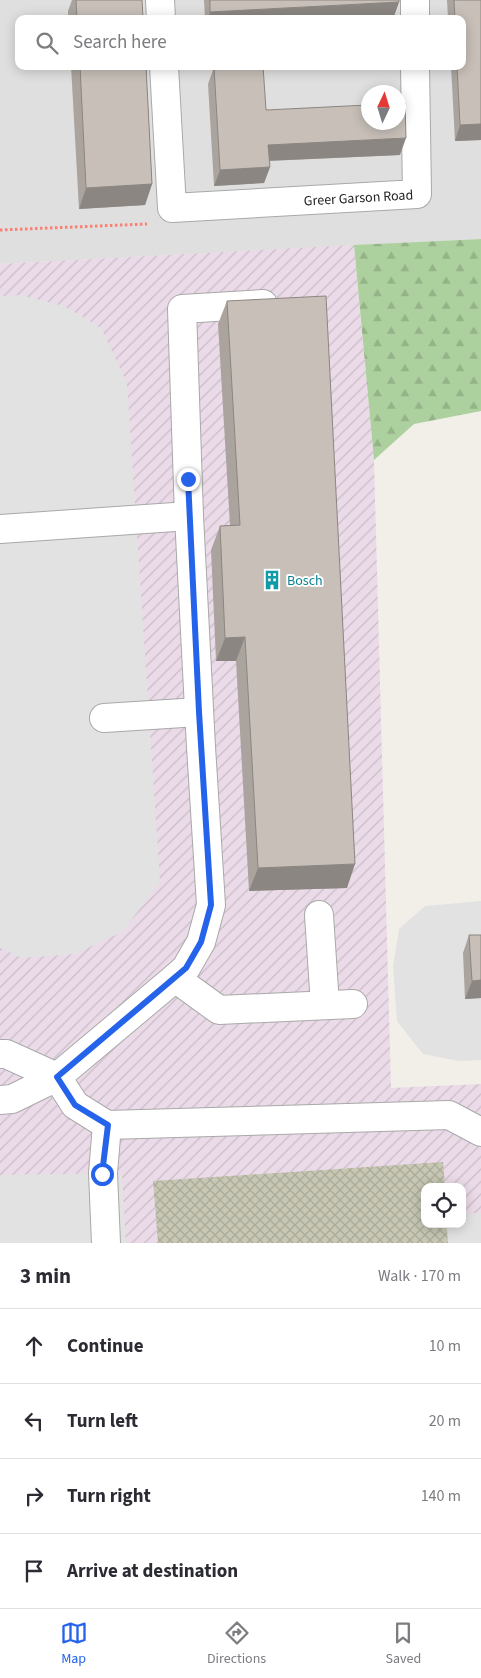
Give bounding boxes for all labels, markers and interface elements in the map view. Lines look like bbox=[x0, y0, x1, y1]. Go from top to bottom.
search box bbox=[15, 15, 466, 70]
icon: search bbox=[33, 29, 61, 57]
text: Search here bbox=[73, 29, 167, 56]
north arrow bbox=[361, 85, 406, 130]
street label: Greer Garson Road bbox=[303, 185, 414, 211]
route end bbox=[177, 468, 200, 491]
building icon: Bosch bbox=[261, 569, 283, 591]
place label: Bosch bbox=[287, 571, 323, 591]
route start bbox=[91, 1163, 114, 1186]
map controls bbox=[421, 1183, 466, 1228]
button: locate bbox=[421, 1183, 466, 1228]
text: 3 min bbox=[20, 1261, 71, 1291]
text: Walk · 170 m bbox=[378, 1265, 461, 1287]
icon: ahead bbox=[20, 1332, 48, 1360]
text: Continue bbox=[67, 1333, 144, 1360]
text: 10 m bbox=[429, 1335, 461, 1357]
icon: left bbox=[20, 1407, 48, 1435]
text: Turn left bbox=[67, 1408, 138, 1435]
text: 20 m bbox=[429, 1410, 461, 1432]
icon: right bbox=[20, 1482, 48, 1510]
text: Turn right bbox=[67, 1483, 151, 1510]
text: 140 m bbox=[421, 1485, 461, 1507]
icon: arrive bbox=[20, 1557, 48, 1585]
text: Arrive at destination bbox=[67, 1558, 238, 1585]
tab: Map bbox=[60, 1619, 88, 1669]
tab: Directions bbox=[207, 1619, 266, 1669]
tab: Saved bbox=[386, 1619, 421, 1669]

